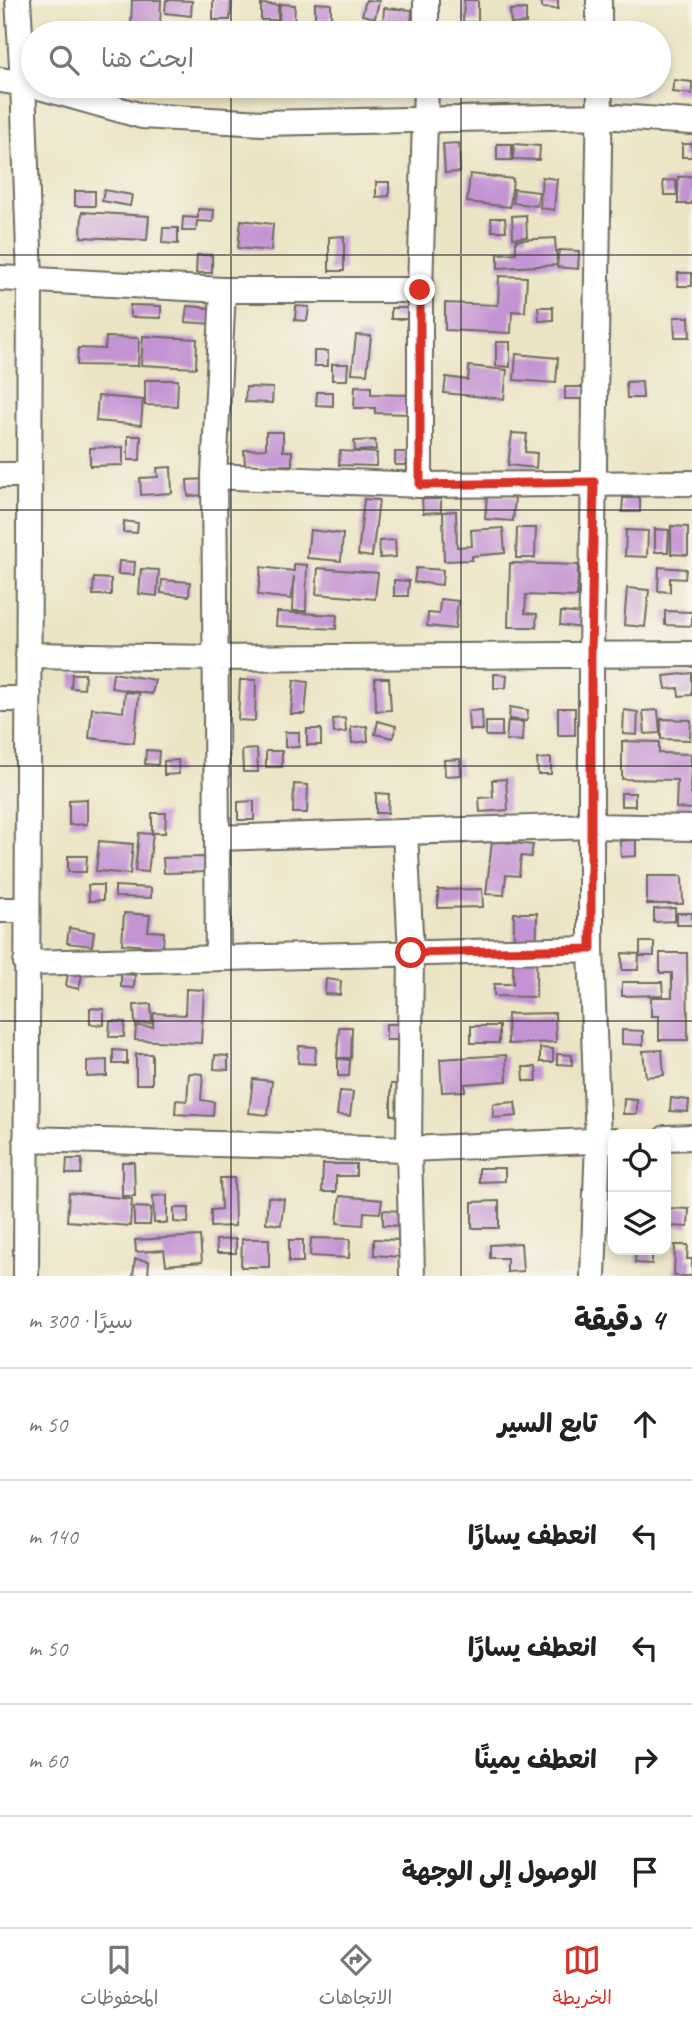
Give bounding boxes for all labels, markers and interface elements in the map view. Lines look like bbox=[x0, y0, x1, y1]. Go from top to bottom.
search box bbox=[21, 21, 671, 98]
icon: search bbox=[45, 41, 83, 79]
text: ابحث هنا bbox=[101, 42, 194, 75]
route end bbox=[404, 274, 435, 305]
route start bbox=[395, 937, 426, 968]
map controls bbox=[608, 1129, 671, 1255]
button: locate bbox=[608, 1129, 671, 1192]
button: layers bbox=[608, 1192, 671, 1255]
text: 4 دقيقة bbox=[574, 1301, 664, 1339]
text: سيرًا · 300 m bbox=[28, 1306, 133, 1335]
icon: ahead bbox=[626, 1405, 664, 1443]
text: تابع السير bbox=[498, 1407, 597, 1440]
text: 50 m bbox=[28, 1410, 67, 1439]
icon: left bbox=[626, 1517, 664, 1555]
text: انعطف يسارًا bbox=[468, 1519, 597, 1552]
text: 140 m bbox=[28, 1522, 78, 1551]
icon: left bbox=[626, 1629, 664, 1667]
text: انعطف يسارًا bbox=[468, 1631, 597, 1664]
text: 50 m bbox=[28, 1634, 67, 1663]
icon: right bbox=[626, 1741, 664, 1779]
text: انعطف يمينًا bbox=[475, 1743, 597, 1776]
text: 60 m bbox=[28, 1746, 67, 1775]
icon: arrive bbox=[626, 1853, 664, 1891]
text: الوصول إلى الوجهة bbox=[402, 1855, 597, 1888]
tab: المحفوظات bbox=[80, 1941, 158, 2014]
tab: الاتجاهات bbox=[319, 1941, 392, 2014]
tab: الخريطة bbox=[553, 1941, 612, 2014]

